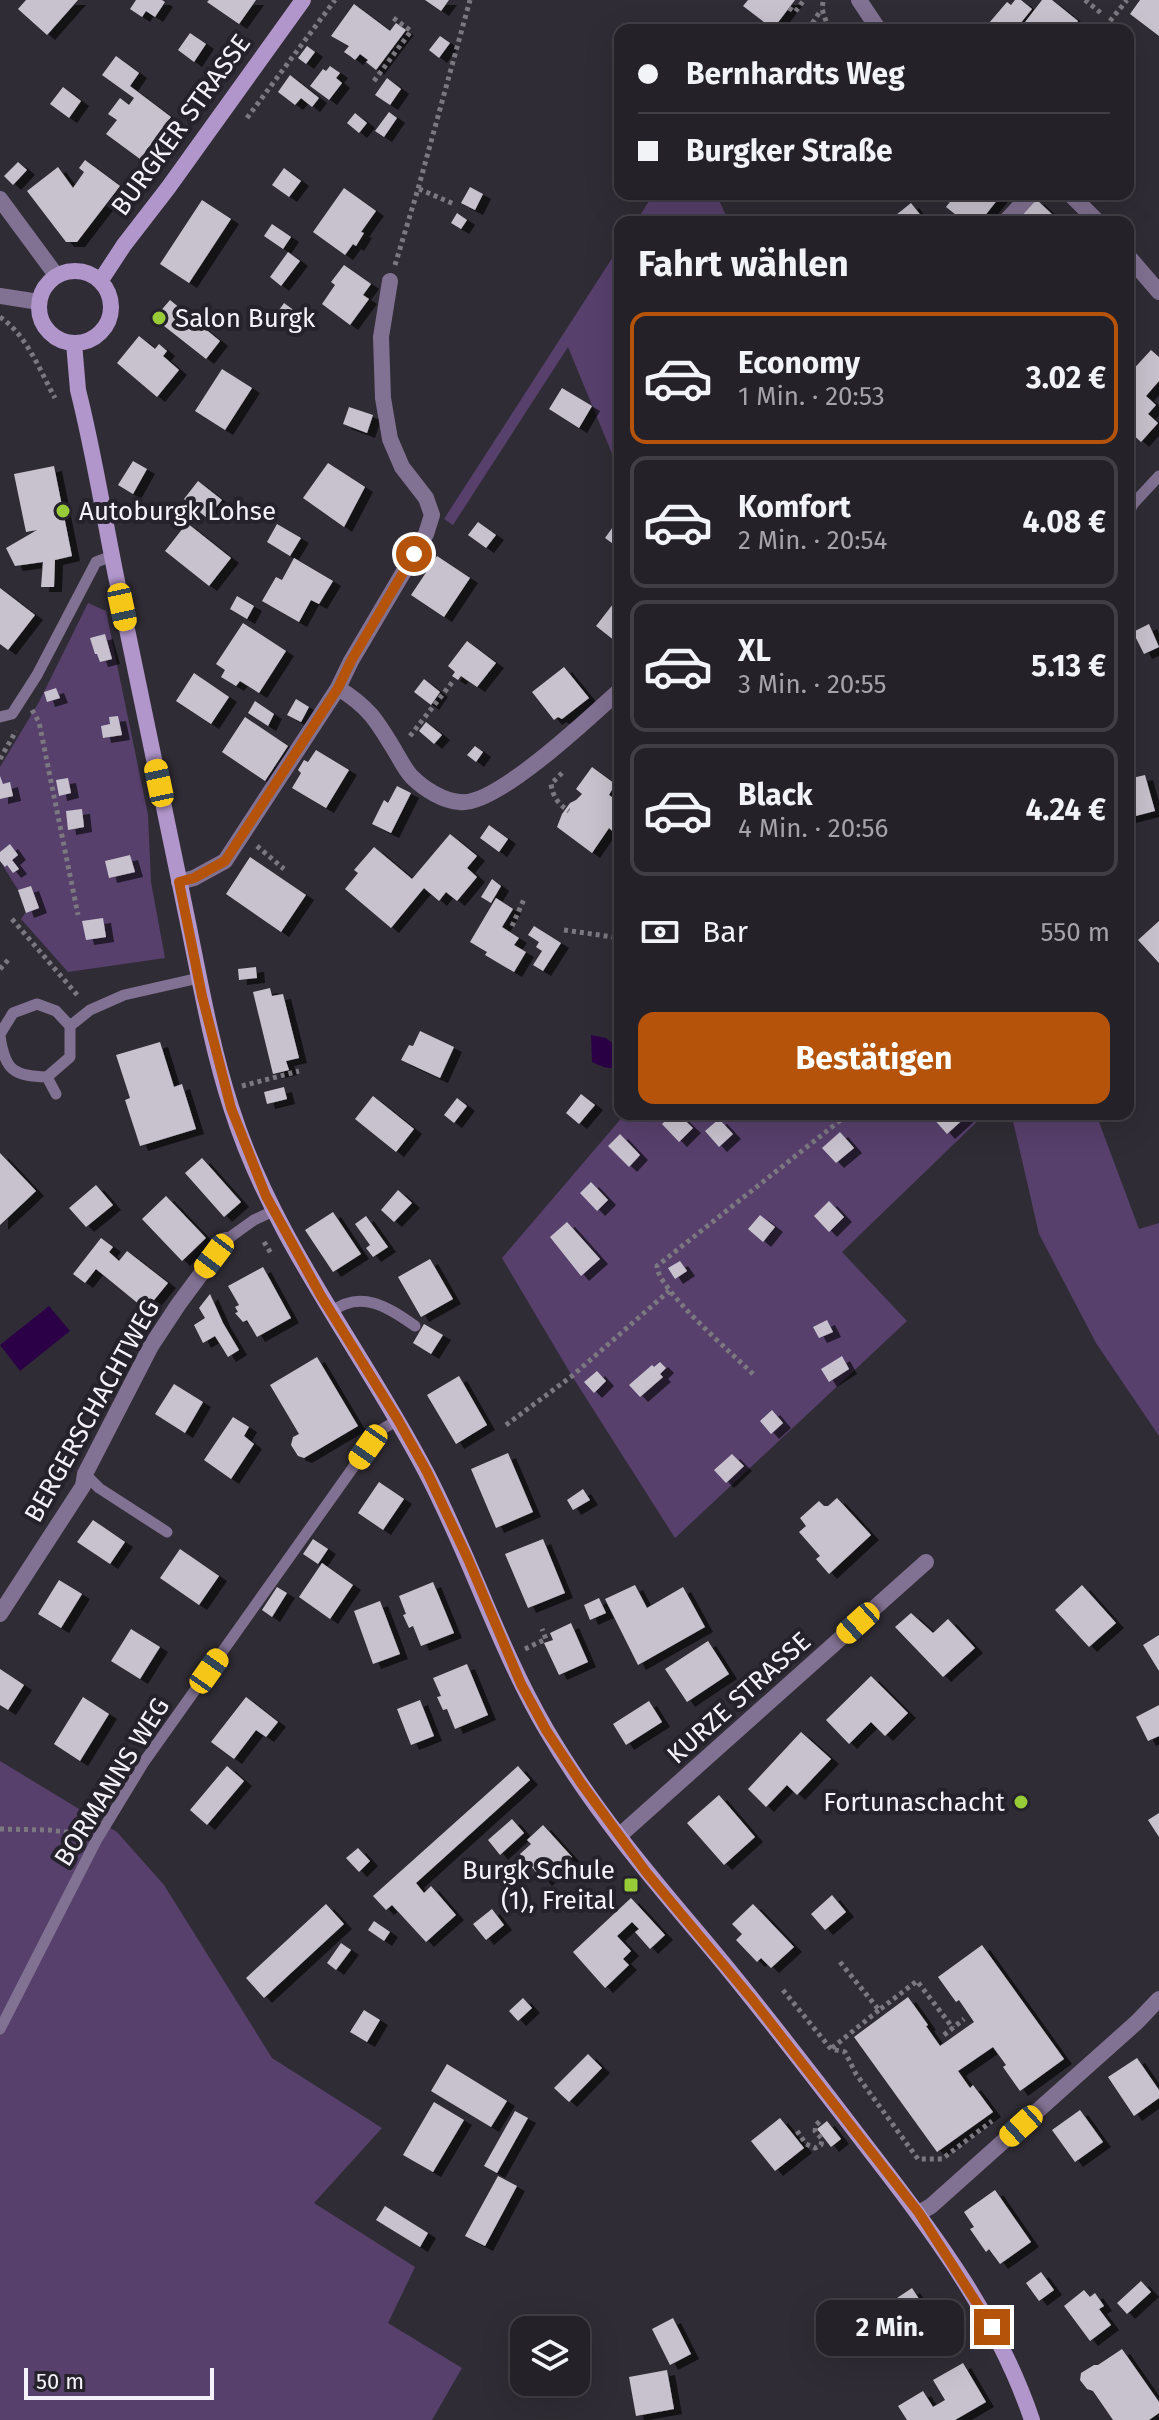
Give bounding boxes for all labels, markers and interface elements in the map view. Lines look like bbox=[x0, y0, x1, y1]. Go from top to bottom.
street label: BURGKER STRASSE bbox=[105, 28, 257, 222]
text: Bernhardts Weg bbox=[686, 56, 905, 92]
text: Burgker Straße bbox=[686, 133, 893, 169]
text: Fahrt wählen bbox=[638, 242, 849, 286]
place label: Salon Burgk bbox=[175, 303, 316, 334]
marker: Salon Burgk bbox=[150, 309, 168, 327]
icon: car bbox=[642, 342, 714, 414]
text: Economy bbox=[738, 345, 860, 381]
text: 3.02 € bbox=[1026, 360, 1106, 396]
text: 1 Min. · 20:53 bbox=[738, 381, 885, 412]
icon: car bbox=[642, 486, 714, 558]
text: Komfort bbox=[738, 489, 851, 525]
place label: Autoburgk Lohse bbox=[79, 496, 276, 527]
marker: Autoburgk Lohse bbox=[54, 502, 72, 520]
text: 4.08 € bbox=[1022, 504, 1106, 540]
text: 2 Min. · 20:54 bbox=[738, 525, 887, 556]
route start bbox=[396, 536, 432, 572]
car bbox=[105, 581, 139, 633]
icon: car bbox=[642, 630, 714, 702]
text: XL bbox=[738, 633, 771, 669]
text: 5.13 € bbox=[1031, 648, 1106, 684]
text: 3 Min. · 20:55 bbox=[738, 669, 887, 700]
car bbox=[142, 757, 176, 809]
icon: car bbox=[642, 774, 714, 846]
text: Black bbox=[738, 777, 813, 813]
text: 4.24 € bbox=[1025, 792, 1106, 828]
text: 4 Min. · 20:56 bbox=[738, 813, 888, 844]
icon: cash bbox=[638, 910, 682, 954]
text: Bar bbox=[702, 914, 748, 950]
text: 550 m bbox=[1040, 917, 1110, 948]
button: Bestätigen bbox=[638, 1012, 1110, 1104]
car bbox=[190, 1230, 238, 1282]
street label: BERGERSCHACHTWEG bbox=[18, 1294, 166, 1528]
car bbox=[344, 1420, 392, 1474]
car bbox=[832, 1598, 884, 1648]
street label: KURZE STRASSE bbox=[661, 1626, 817, 1770]
car bbox=[185, 1644, 233, 1698]
street label: BORMANNS WEG bbox=[48, 1692, 176, 1872]
place label: Fortunaschacht bbox=[823, 1787, 1006, 1818]
marker: Fortunaschacht bbox=[1012, 1793, 1030, 1811]
place label: Burgk Schule (1), Freital bbox=[462, 1855, 615, 1916]
marker: Burgk Schule (1), Freital bbox=[622, 1876, 640, 1894]
car bbox=[995, 2101, 1047, 2151]
callout: 2 Min. bbox=[816, 2299, 964, 2355]
route end bbox=[974, 2309, 1010, 2345]
text: 2 Min. bbox=[856, 2312, 924, 2343]
map controls bbox=[510, 2316, 590, 2396]
button: layers bbox=[510, 2316, 590, 2396]
scale bar bbox=[24, 2364, 214, 2400]
text: 50 m bbox=[36, 2368, 84, 2395]

